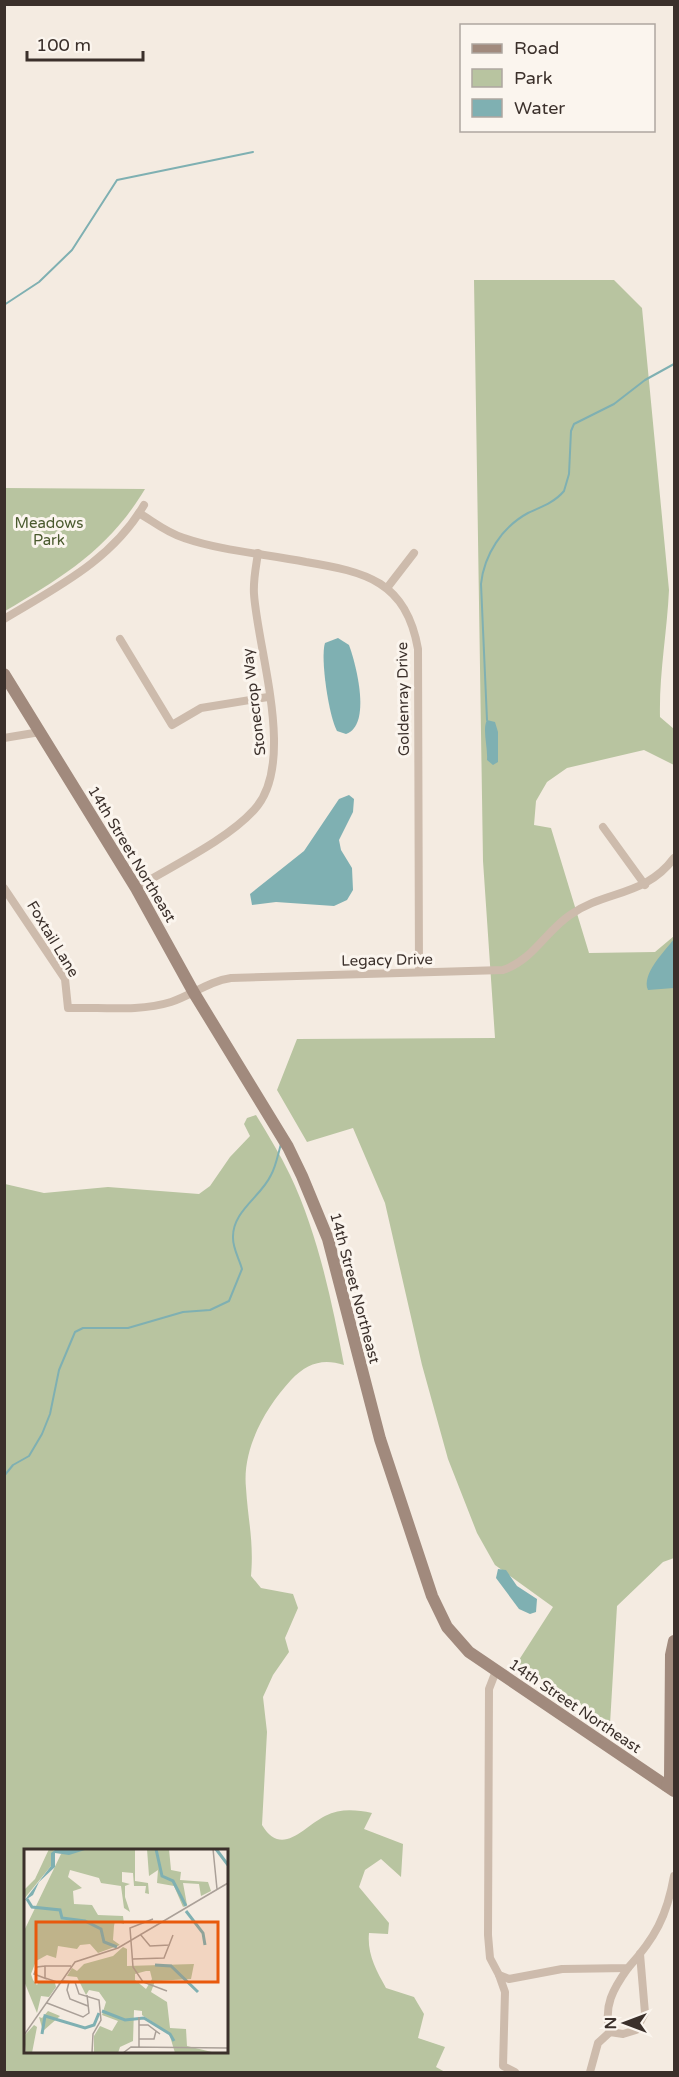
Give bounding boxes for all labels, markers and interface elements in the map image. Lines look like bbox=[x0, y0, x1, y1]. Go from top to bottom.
scale bar bbox=[27, 24, 142, 62]
legend bbox=[460, 24, 655, 132]
text: 100 m bbox=[36, 34, 91, 56]
text: Road bbox=[514, 37, 559, 59]
text: Park bbox=[514, 67, 553, 89]
text: Water bbox=[514, 97, 565, 119]
park label: Meadows Park bbox=[15, 514, 83, 549]
street label: Goldenray Drive bbox=[393, 642, 413, 756]
street label: Stonecrop Way bbox=[238, 647, 270, 757]
street label: 14th Street Northeast bbox=[84, 783, 180, 926]
street label: Foxtail Lane bbox=[23, 898, 83, 980]
street label: Legacy Drive bbox=[341, 950, 433, 970]
street label: 14th Street Northeast bbox=[326, 1210, 384, 1366]
street label: 14th Street Northeast bbox=[505, 1655, 645, 1757]
inset map bbox=[24, 1849, 228, 2053]
north arrow bbox=[595, 1993, 655, 2053]
text: N bbox=[601, 2017, 621, 2029]

